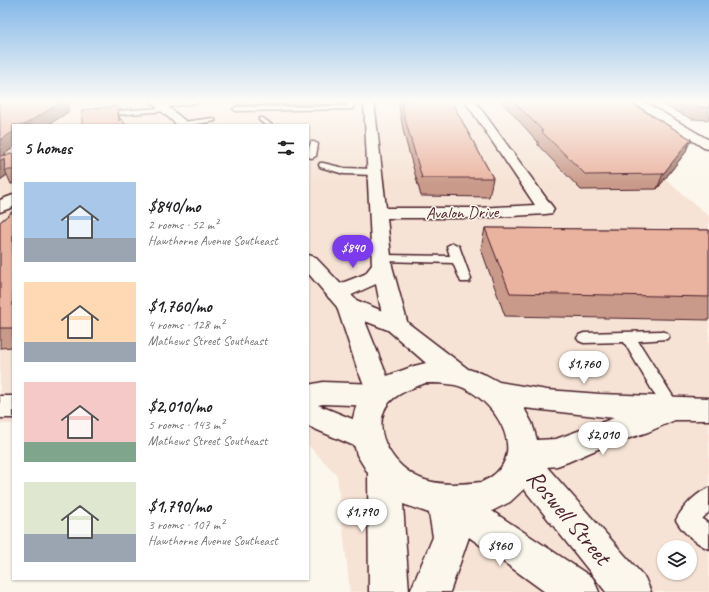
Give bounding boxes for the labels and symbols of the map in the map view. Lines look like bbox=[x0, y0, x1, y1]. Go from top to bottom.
street label: Avalon Drive bbox=[426, 201, 500, 224]
pin: $840 bbox=[329, 235, 377, 269]
pin: $1,760 bbox=[551, 351, 617, 385]
pin: $2,010 bbox=[570, 422, 636, 456]
street label: Roswell Street bbox=[520, 463, 619, 572]
pin: $1,790 bbox=[329, 499, 395, 533]
pin: $960 bbox=[476, 533, 524, 567]

